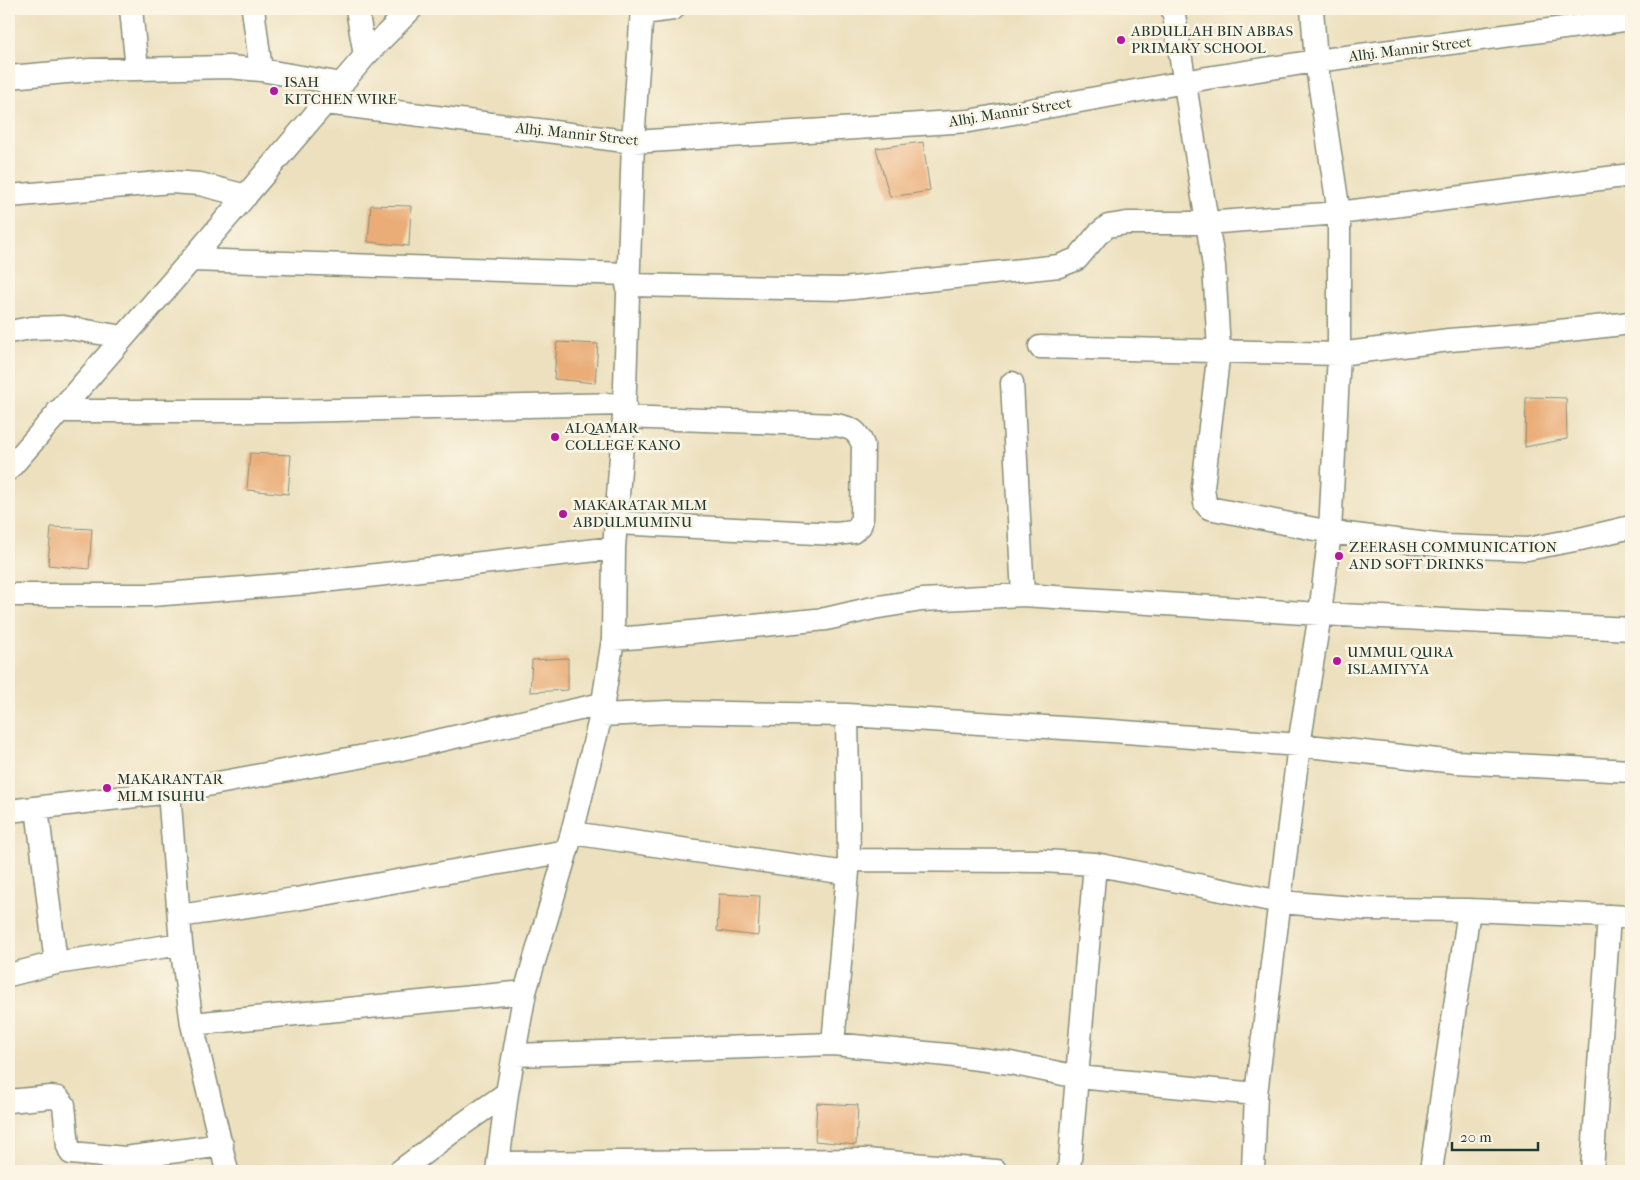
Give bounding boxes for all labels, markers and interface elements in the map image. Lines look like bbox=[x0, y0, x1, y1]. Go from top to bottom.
place label: ABDULLAH BIN ABBAS PRIMARY SCHOOL bbox=[1130, 22, 1293, 57]
street label: Alhj. Mannir Street bbox=[1346, 32, 1473, 66]
marker: ABDULLAH BIN ABBAS PRIMARY SCHOOL bbox=[1115, 34, 1127, 46]
place label: ISAH KITCHEN WIRE bbox=[284, 73, 397, 108]
marker: ISAH KITCHEN WIRE bbox=[268, 85, 280, 97]
street label: Alhj. Mannir Street bbox=[946, 93, 1073, 131]
street label: Alhj. Mannir Street bbox=[513, 118, 640, 149]
place label: ALQAMAR COLLEGE KANO bbox=[564, 419, 681, 454]
marker: ALQAMAR COLLEGE KANO bbox=[549, 431, 561, 443]
place label: MAKARATAR MLM ABDULMUMINU bbox=[572, 496, 708, 531]
marker: MAKARATAR MLM ABDULMUMINU bbox=[557, 508, 569, 520]
place label: ZEERASH COMMUNICATION AND SOFT DRINKS bbox=[1348, 538, 1558, 573]
marker: ZEERASH COMMUNICATION AND SOFT DRINKS bbox=[1333, 550, 1345, 562]
place label: UMMUL QURA ISLAMIYYA bbox=[1347, 643, 1454, 678]
marker: UMMUL QURA ISLAMIYYA bbox=[1331, 655, 1343, 667]
place label: MAKARANTAR MLM ISUHU bbox=[117, 770, 225, 805]
marker: MAKARANTAR MLM ISUHU bbox=[101, 782, 113, 794]
scale bar bbox=[1452, 1120, 1539, 1152]
text: 20 m bbox=[1460, 1128, 1492, 1146]

